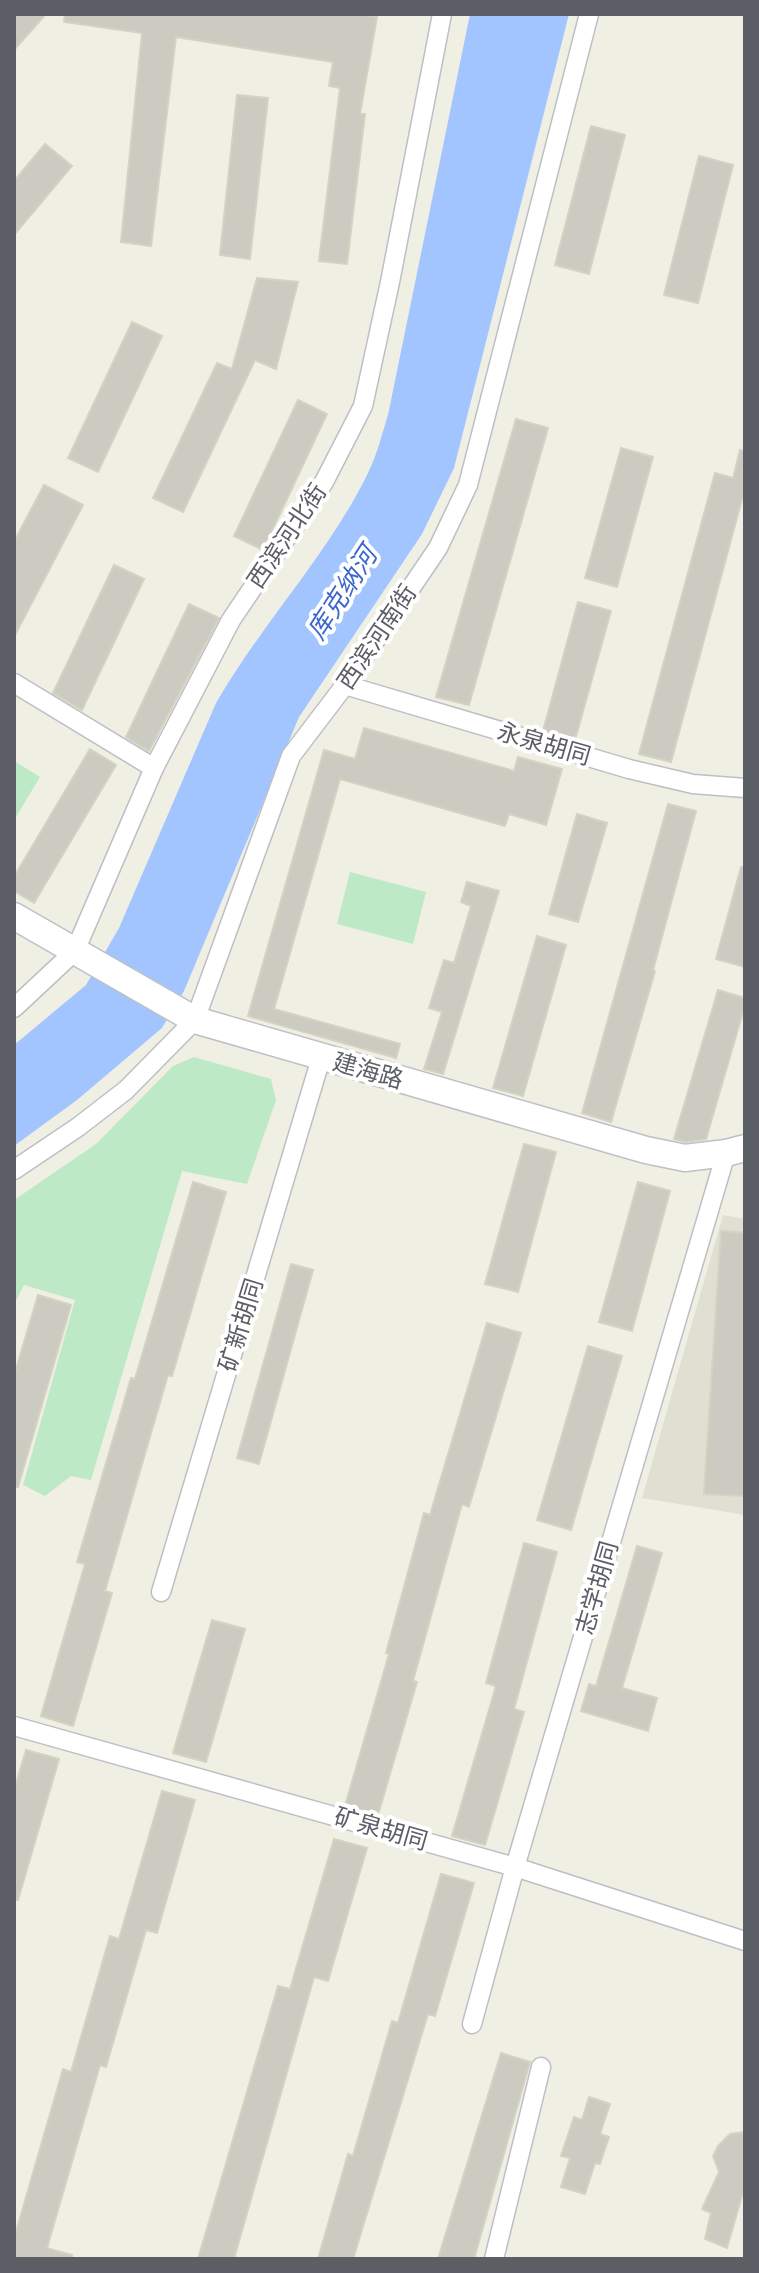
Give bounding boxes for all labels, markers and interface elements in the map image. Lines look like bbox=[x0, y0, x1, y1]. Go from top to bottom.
street label: 西滨河北街 bbox=[241, 478, 332, 594]
water label: 库克纳河 bbox=[300, 536, 386, 645]
street label: 西滨河南街 bbox=[331, 579, 422, 695]
street label: 永泉胡同 bbox=[494, 716, 594, 771]
street label: 建海路 bbox=[330, 1047, 407, 1094]
street label: 矿新胡同 bbox=[213, 1275, 268, 1375]
street label: 志学胡同 bbox=[569, 1538, 624, 1638]
street label: 矿泉胡同 bbox=[331, 1801, 431, 1856]

